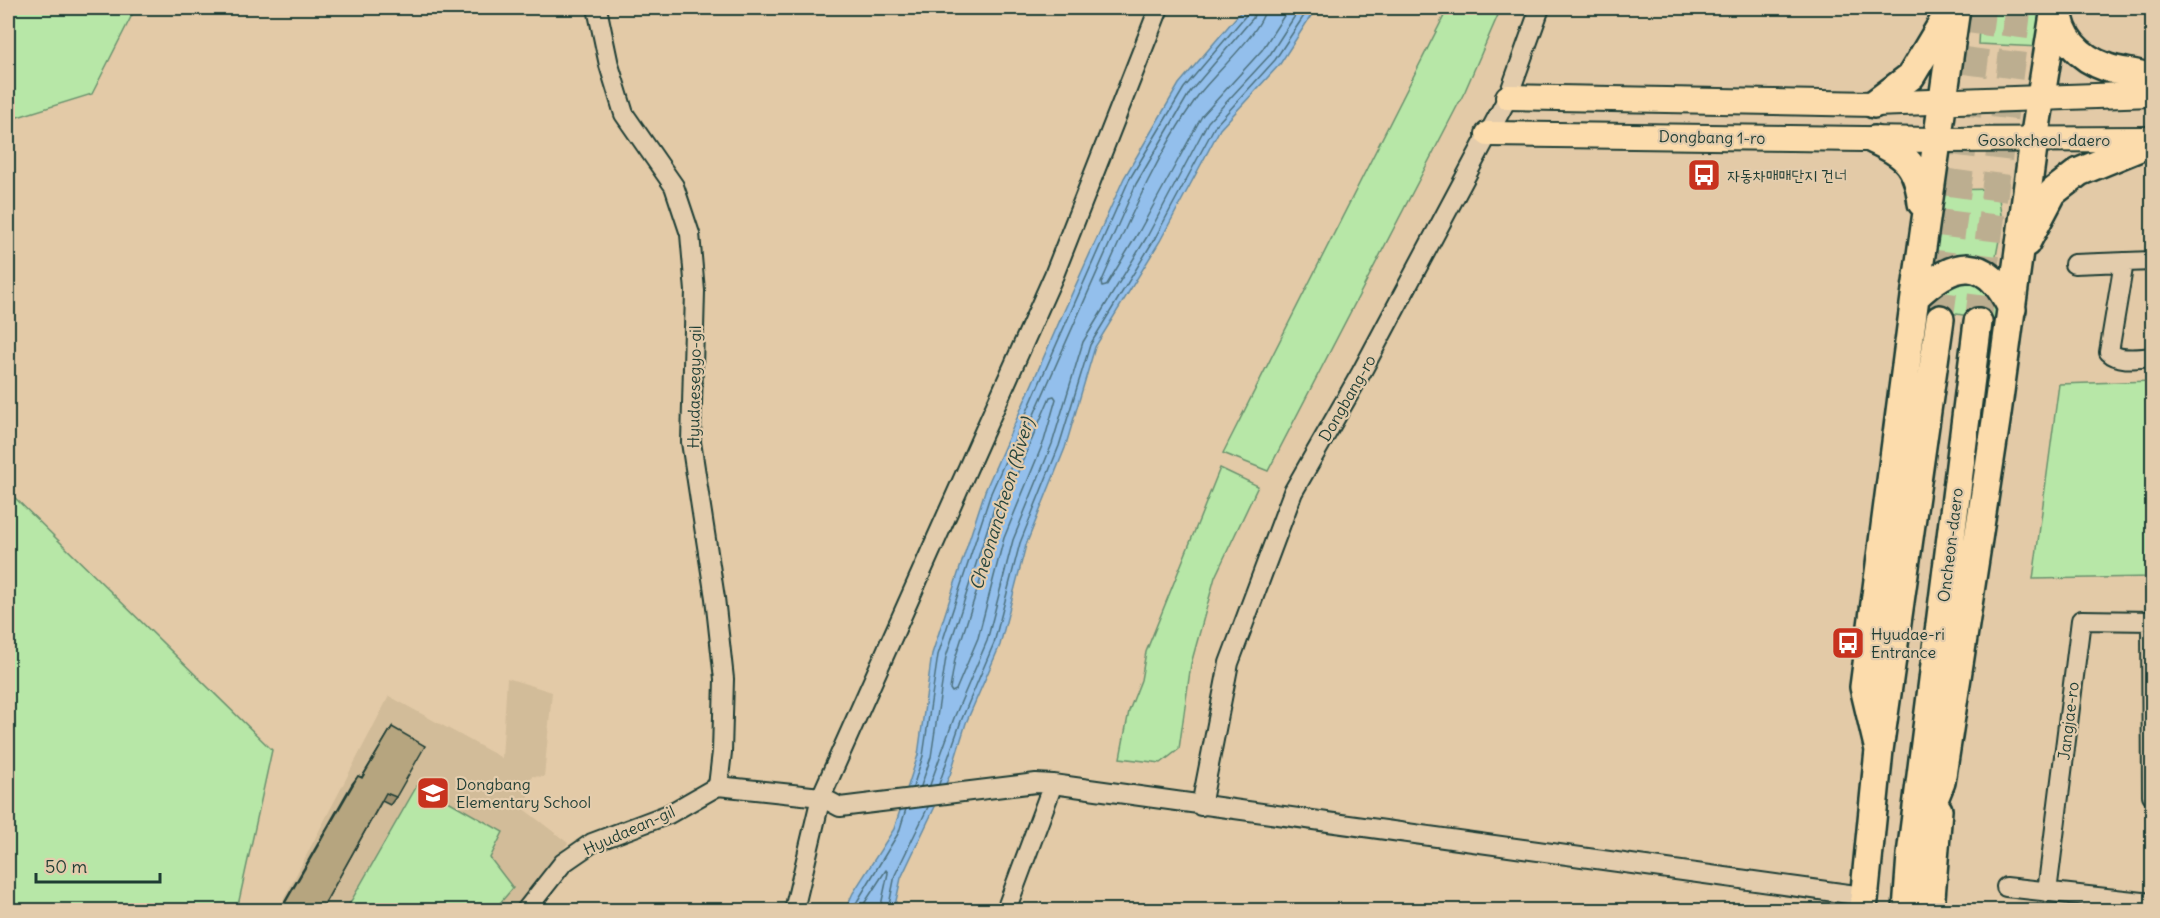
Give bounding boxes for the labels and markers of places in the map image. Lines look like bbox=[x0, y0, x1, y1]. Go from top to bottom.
bus stop icon: 자동차매매단지 건너 bbox=[1686, 157, 1722, 193]
place label: 자동차매매단지 건너 bbox=[1727, 165, 1847, 185]
place label: Hyudae-ri Entrance bbox=[1871, 624, 1945, 662]
bus stop icon: Hyudae-ri Entrance bbox=[1830, 625, 1866, 661]
place label: Dongbang Elementary School bbox=[456, 774, 591, 812]
school or university icon: Dongbang Elementary School bbox=[415, 775, 451, 811]

